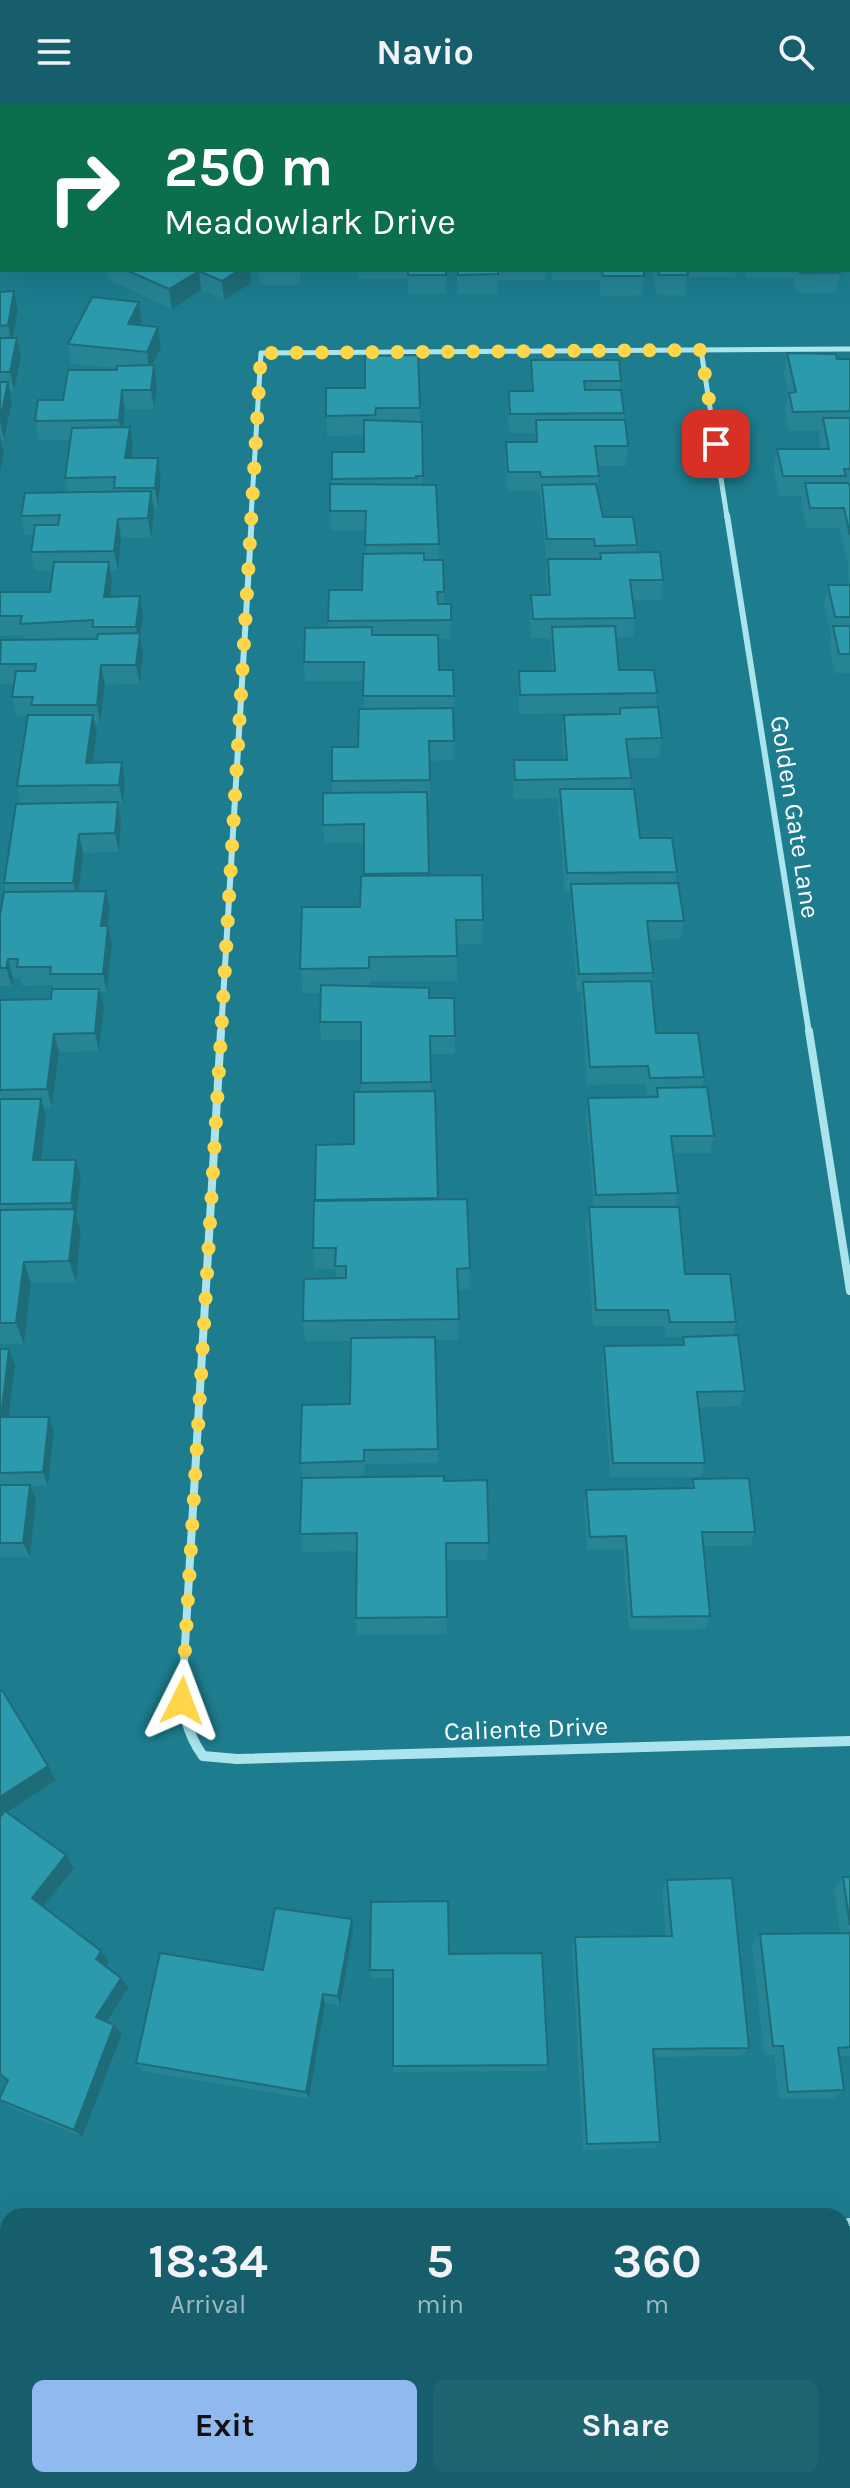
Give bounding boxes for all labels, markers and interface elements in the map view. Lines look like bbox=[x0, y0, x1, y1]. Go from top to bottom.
icon: menu bbox=[32, 30, 76, 74]
icon: search bbox=[774, 30, 818, 74]
text: Navio bbox=[376, 31, 474, 73]
text: 250 m bbox=[164, 134, 333, 199]
icon: right bbox=[32, 136, 136, 240]
text: Meadowlark Drive bbox=[164, 201, 456, 243]
pin bbox=[682, 410, 750, 478]
icon: arrive bbox=[694, 422, 738, 466]
street label: Golden Gate Lane bbox=[764, 713, 826, 921]
position arrow bbox=[140, 1659, 224, 1743]
street label: Caliente Drive bbox=[443, 1711, 609, 1747]
text: 18:34 bbox=[148, 2233, 268, 2289]
text: 5 bbox=[426, 2233, 454, 2289]
text: 360 bbox=[612, 2233, 702, 2289]
text: Arrival bbox=[170, 2289, 246, 2320]
text: min bbox=[416, 2289, 464, 2320]
text: m bbox=[645, 2289, 669, 2320]
button: Exit bbox=[32, 2380, 417, 2472]
button: Share bbox=[433, 2380, 818, 2472]

